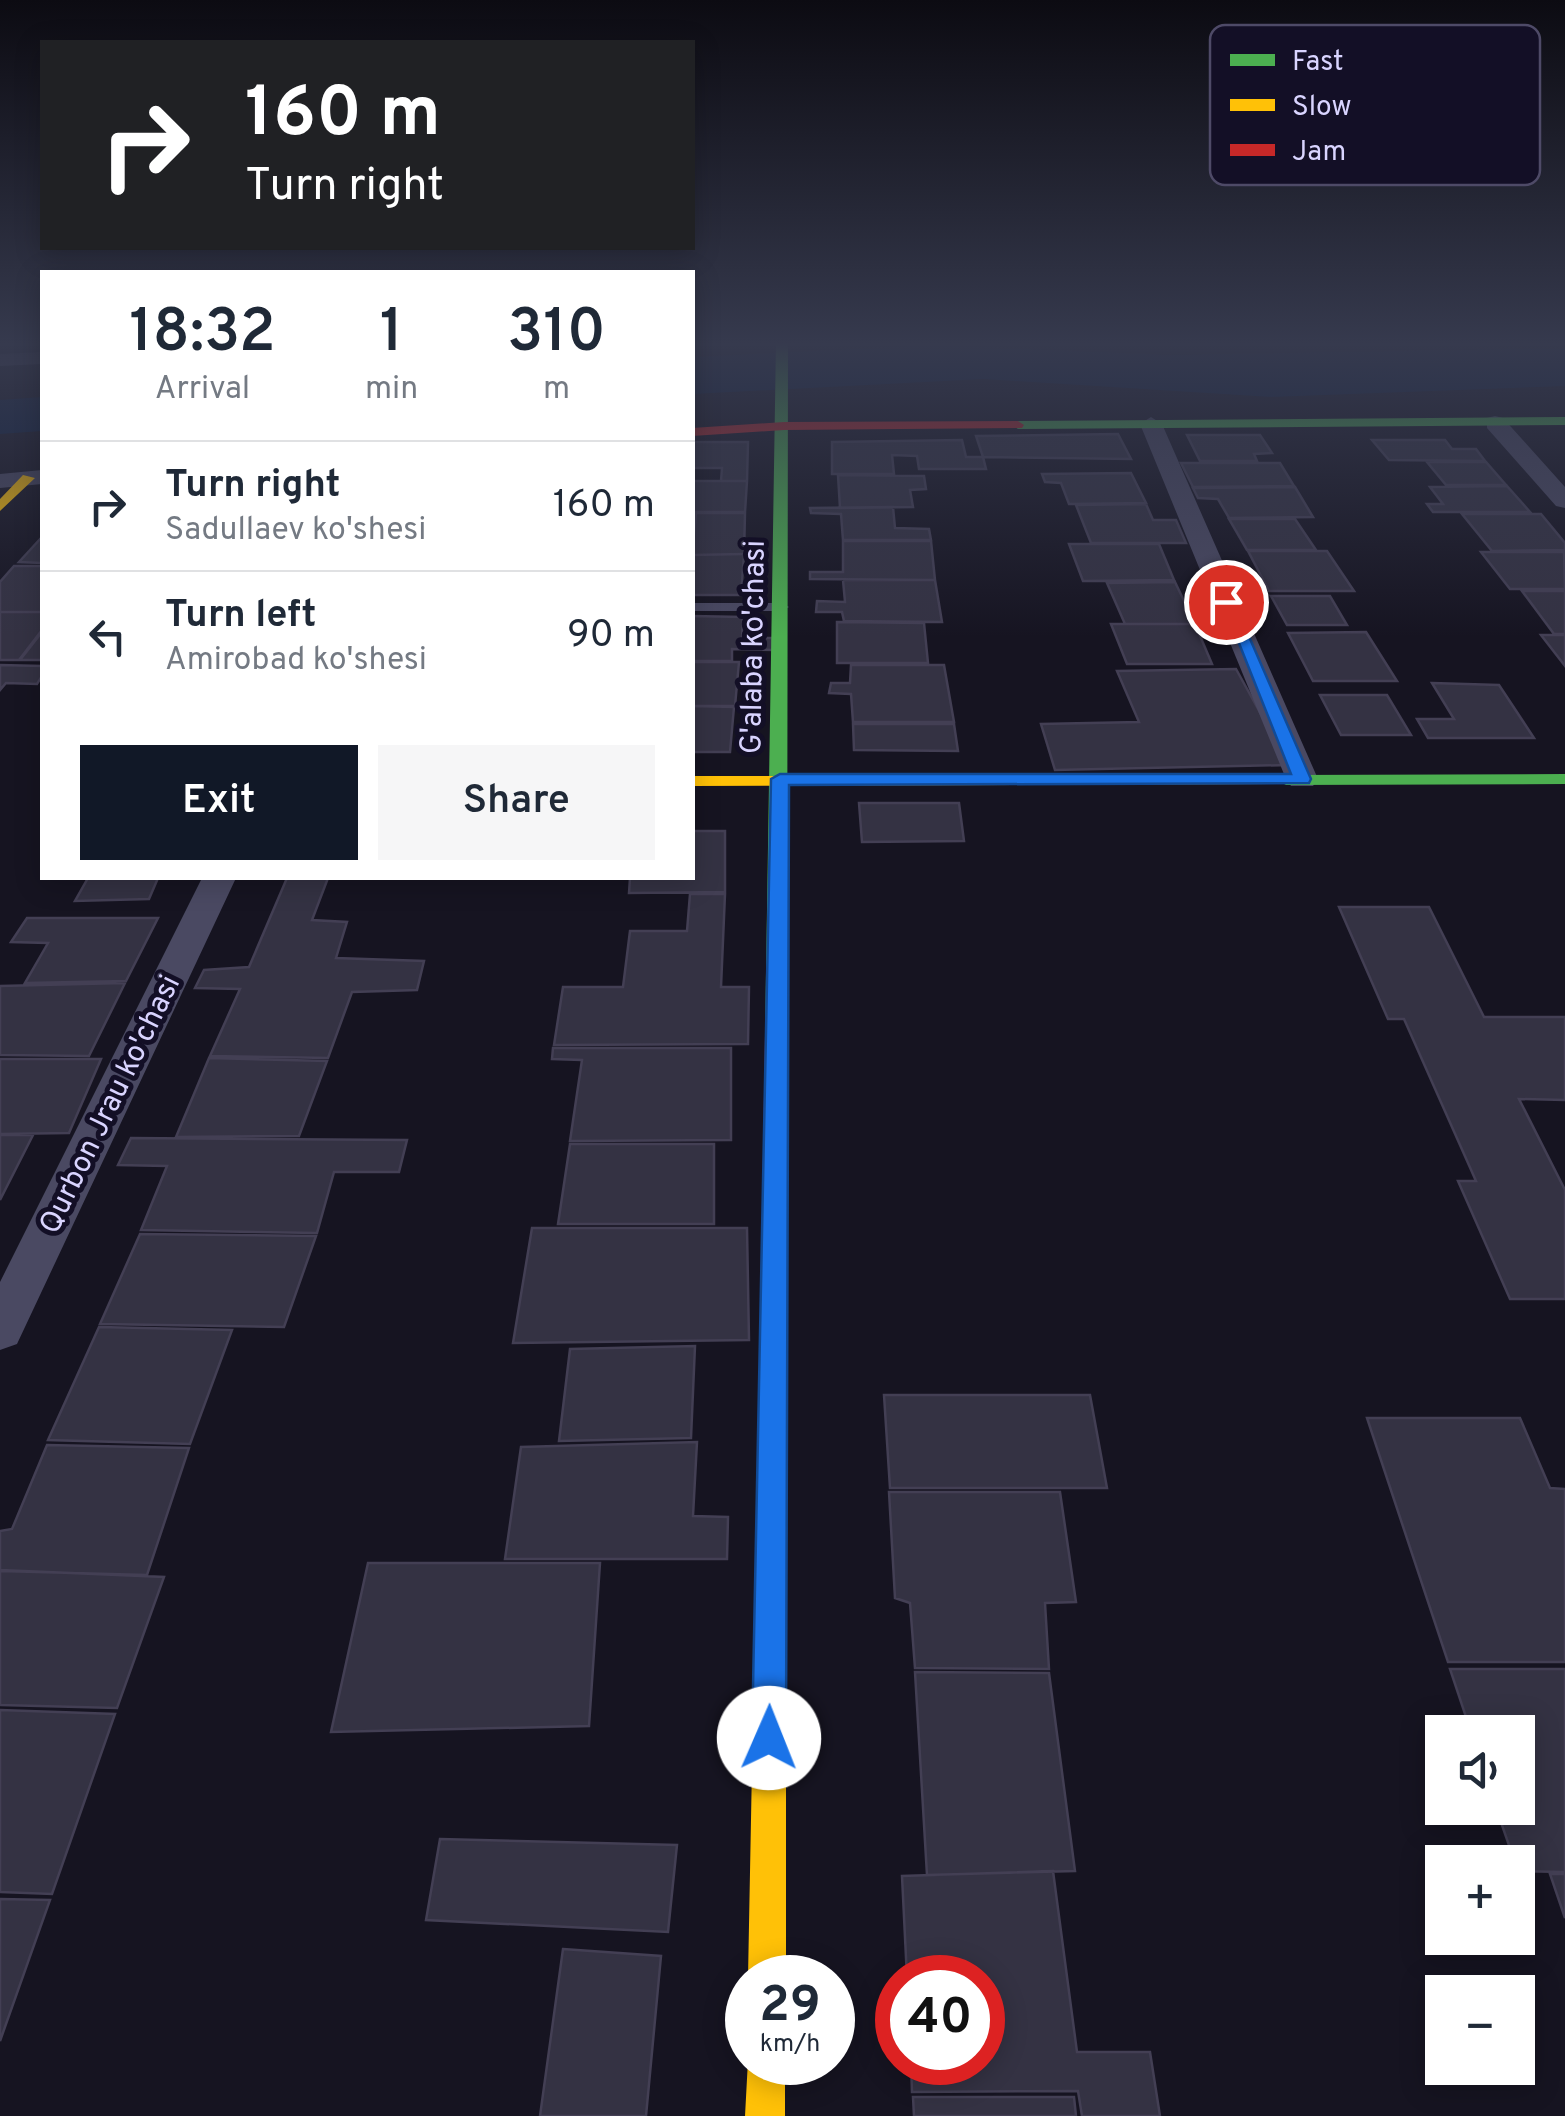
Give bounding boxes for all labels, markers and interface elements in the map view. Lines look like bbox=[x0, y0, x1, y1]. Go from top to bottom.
legend bbox=[1210, 25, 1540, 185]
text: Fast bbox=[1292, 45, 1344, 81]
text: 160 m bbox=[245, 72, 441, 161]
icon: right bbox=[80, 80, 210, 210]
text: Slow bbox=[1292, 90, 1351, 126]
text: Jam bbox=[1292, 135, 1346, 171]
text: Turn right bbox=[245, 159, 444, 216]
text: 18:32 bbox=[129, 297, 276, 373]
text: 1 bbox=[380, 297, 403, 373]
text: 310 bbox=[507, 297, 606, 373]
text: Arrival bbox=[155, 370, 250, 410]
text: min bbox=[365, 370, 418, 410]
text: m bbox=[543, 370, 570, 410]
text: Turn right bbox=[165, 462, 340, 511]
icon: right bbox=[80, 479, 135, 534]
text: 160 m bbox=[553, 482, 655, 531]
text: Sadullaev ko'shesi bbox=[165, 511, 426, 551]
street label: G'alaba ko'chasi bbox=[734, 540, 775, 754]
pin bbox=[1184, 560, 1269, 645]
icon: arrive bbox=[1199, 575, 1254, 630]
text: Turn left bbox=[165, 592, 317, 641]
icon: left bbox=[80, 609, 135, 664]
text: 90 m bbox=[567, 612, 655, 661]
text: Amirobad ko'shesi bbox=[165, 641, 427, 681]
button: Exit bbox=[80, 745, 358, 860]
button: Share bbox=[378, 745, 655, 860]
street label: Qurbon Jrau ko'chasi bbox=[33, 970, 190, 1241]
position arrow bbox=[717, 1686, 821, 1790]
map controls bbox=[1425, 1715, 1535, 2085]
button: sound bbox=[1425, 1715, 1535, 1825]
button: + bbox=[1425, 1845, 1535, 1955]
speed limit sign: 40 bbox=[875, 1955, 1005, 2085]
button: − bbox=[1425, 1975, 1535, 2085]
text: 29 bbox=[759, 1976, 821, 2039]
text: km/h bbox=[760, 2029, 820, 2061]

